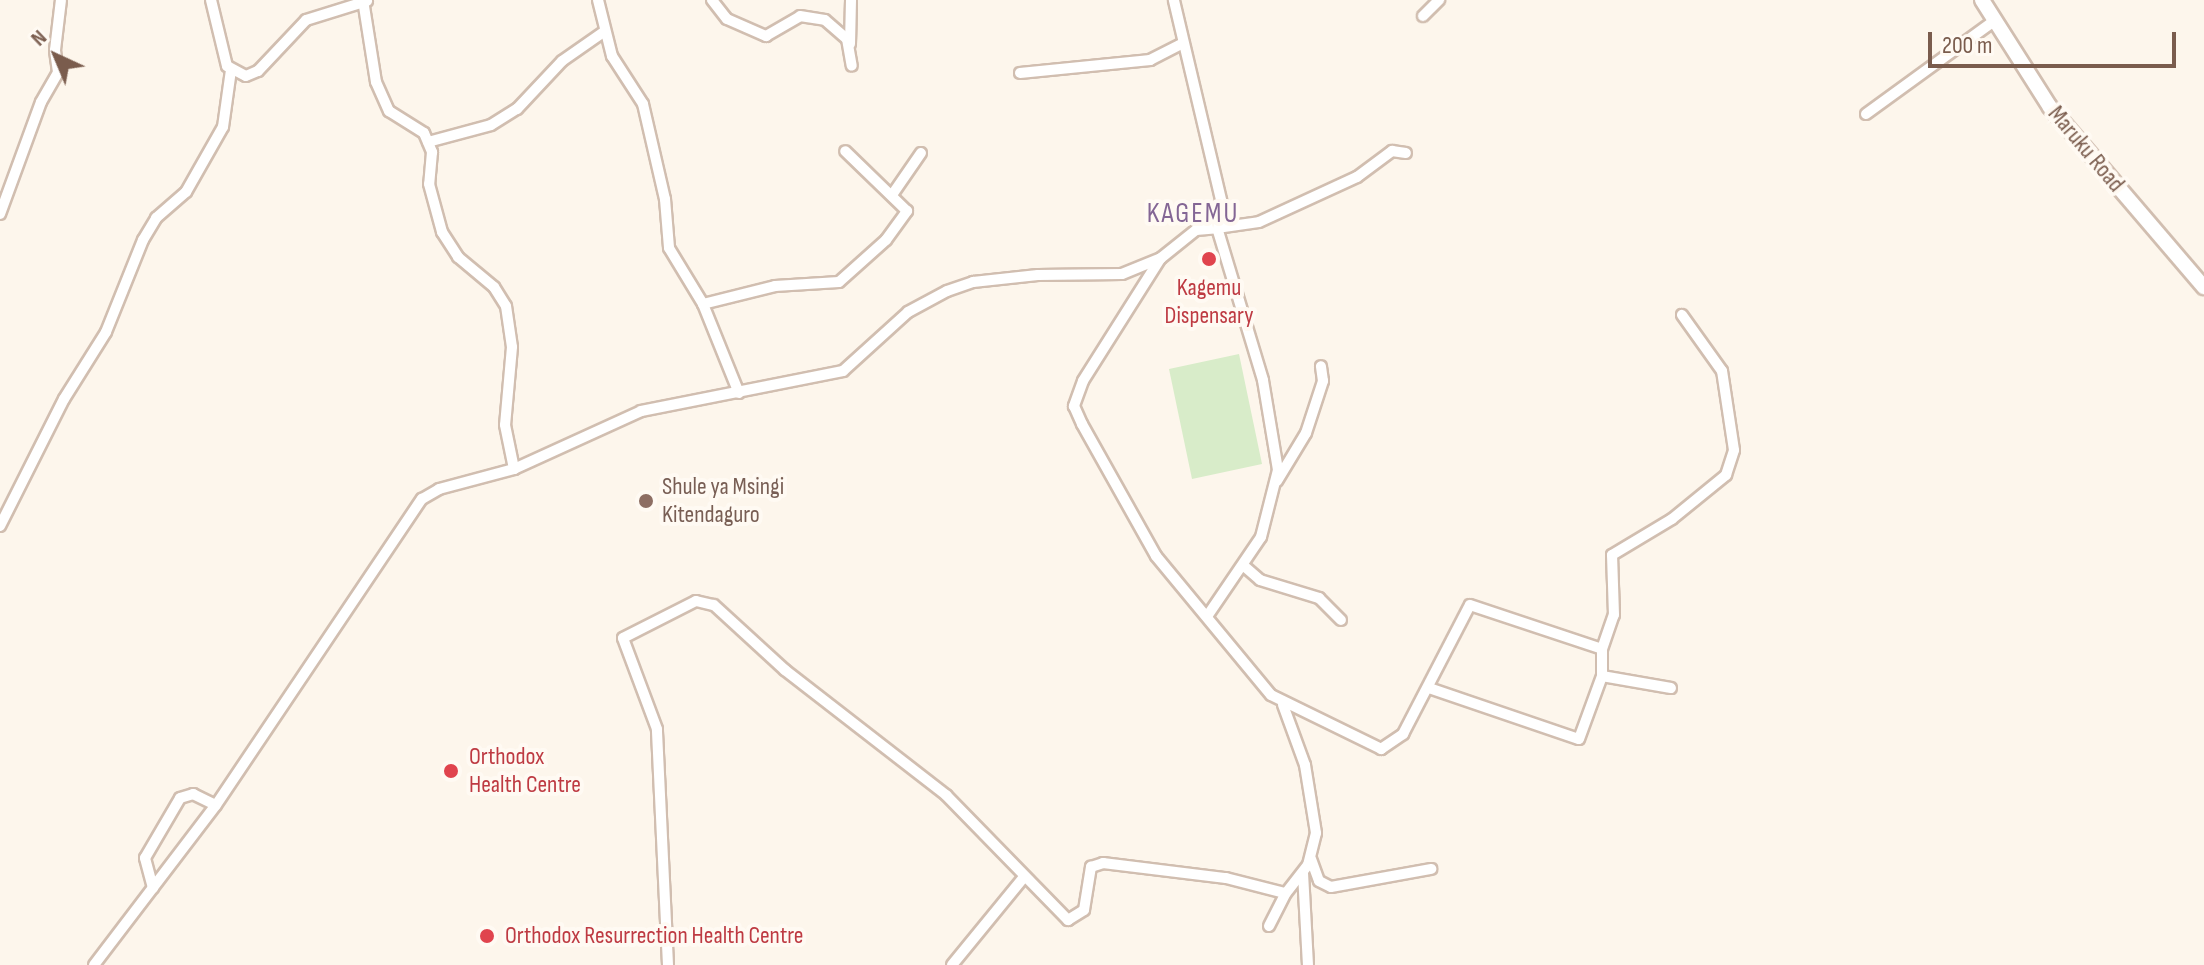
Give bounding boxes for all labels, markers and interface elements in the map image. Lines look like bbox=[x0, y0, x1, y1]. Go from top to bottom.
north arrow bbox=[16, 16, 96, 96]
scale bar bbox=[1932, 16, 2180, 66]
text: N bbox=[25, 25, 53, 52]
text: 200 m bbox=[1942, 31, 1993, 60]
street label: Maruku Road bbox=[2042, 100, 2130, 198]
district label: KAGEMU bbox=[1147, 197, 1239, 231]
marker: Kagemu Dispensary bbox=[1198, 248, 1220, 270]
place label: Kagemu Dispensary bbox=[1165, 274, 1253, 330]
place label: Shule ya Msingi Kitendaguro bbox=[662, 473, 784, 529]
marker: Shule ya Msingi Kitendaguro bbox=[637, 492, 655, 510]
place label: Orthodox Health Centre bbox=[469, 743, 581, 799]
marker: Orthodox Health Centre bbox=[440, 760, 462, 782]
place label: Orthodox Resurrection Health Centre bbox=[505, 922, 804, 950]
marker: Orthodox Resurrection Health Centre bbox=[476, 925, 498, 947]

